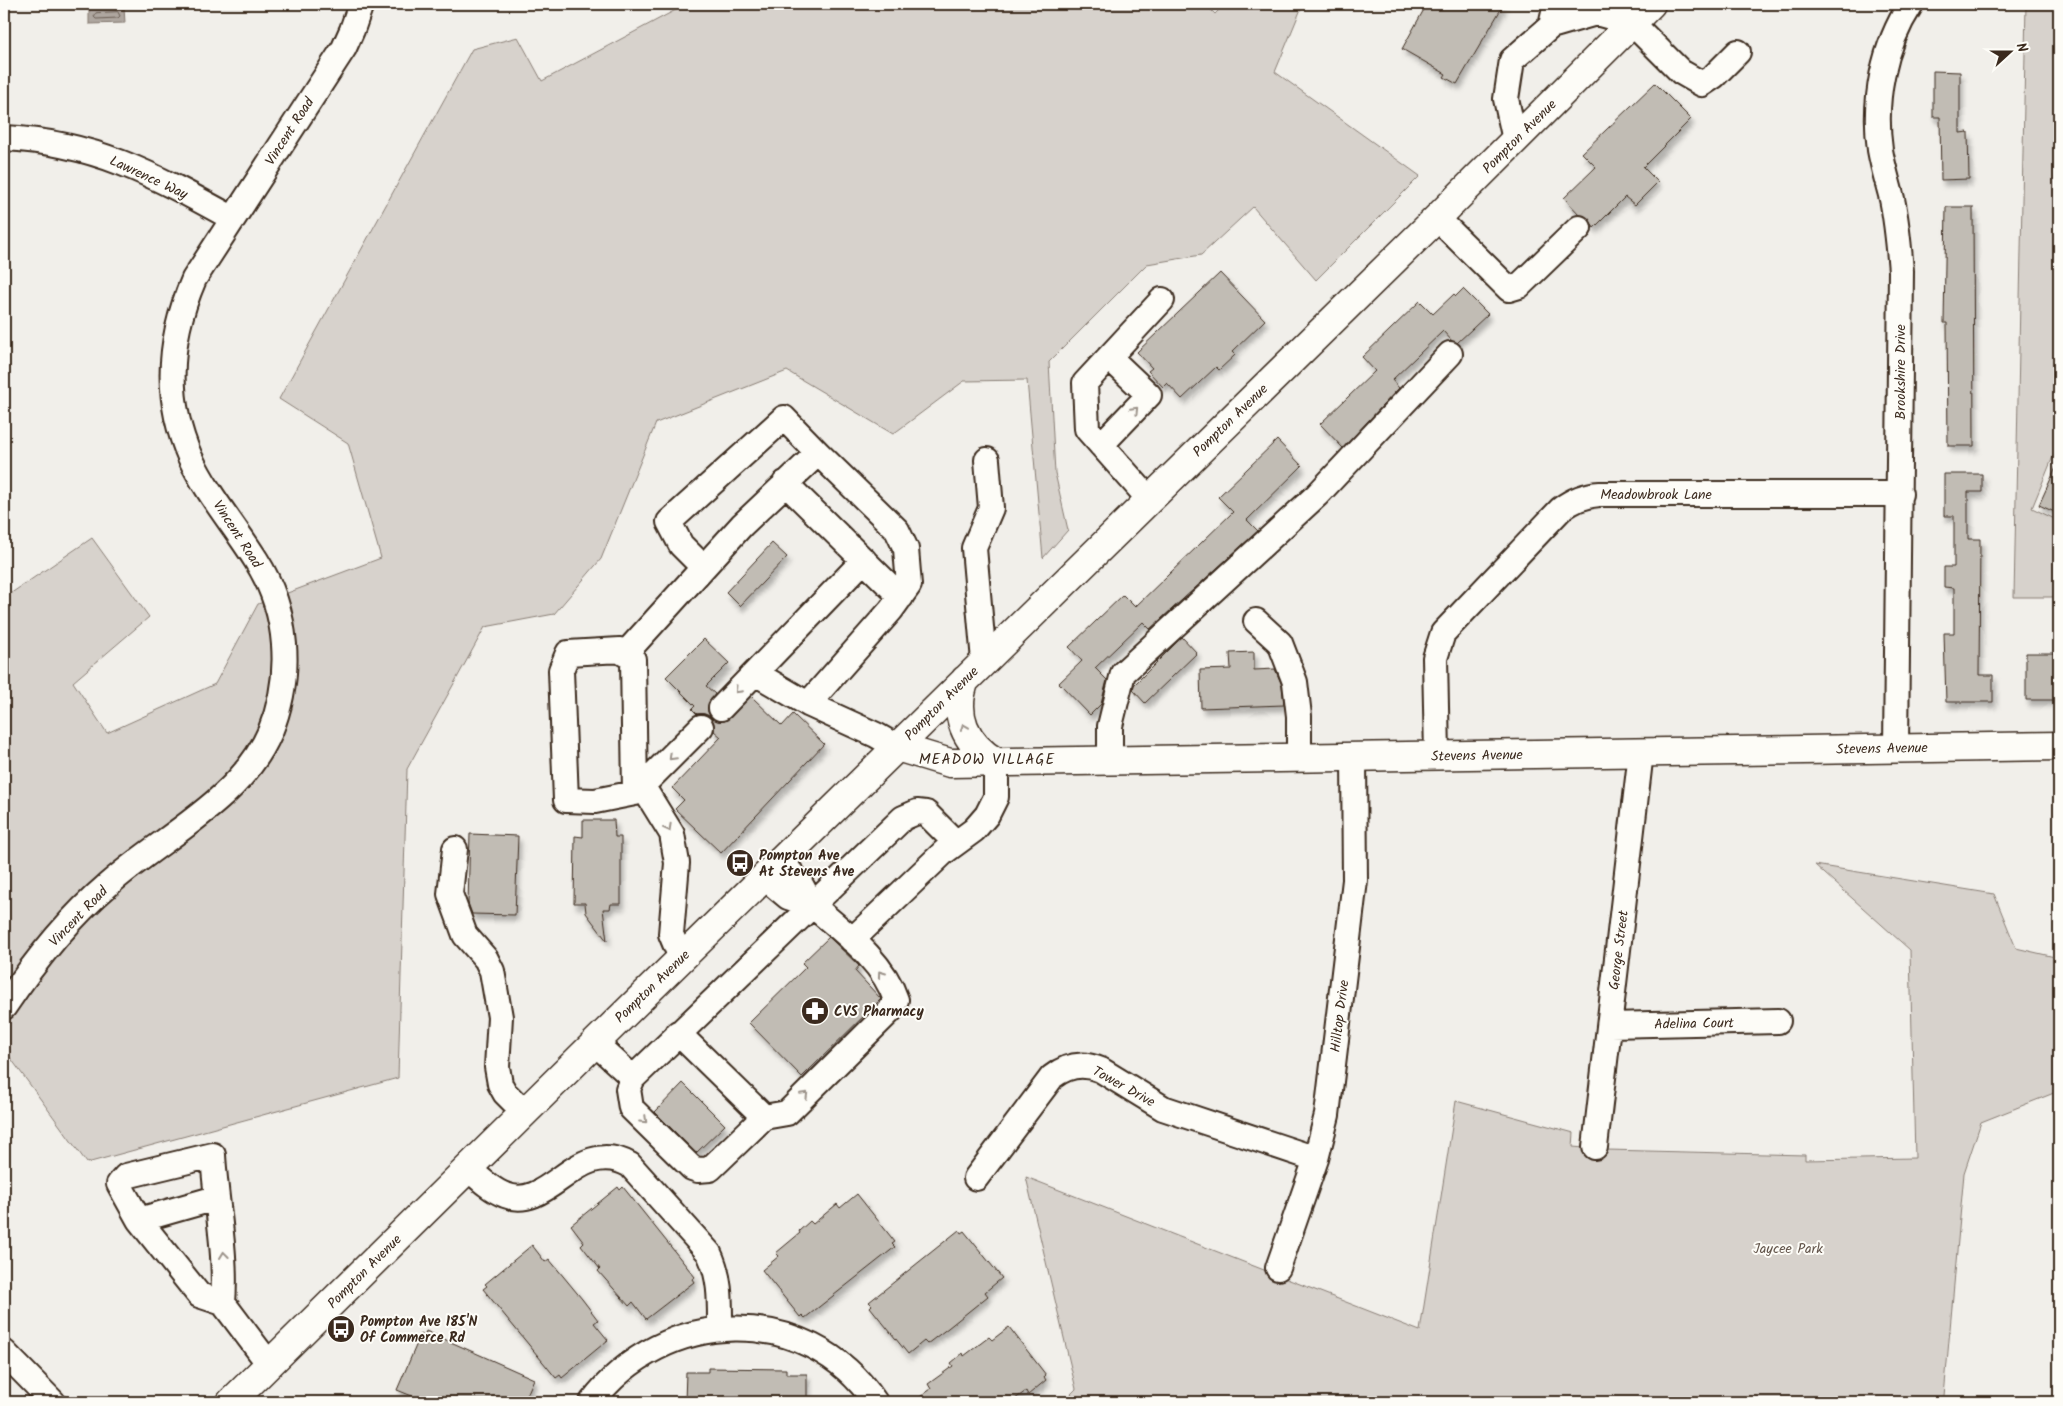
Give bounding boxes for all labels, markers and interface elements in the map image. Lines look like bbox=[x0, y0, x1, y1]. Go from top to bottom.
north arrow bbox=[1986, 28, 2036, 78]
text: N bbox=[2009, 40, 2033, 56]
street label: Vincent Road bbox=[260, 92, 321, 170]
street label: Pompton Avenue bbox=[1477, 94, 1563, 179]
street label: Lawrence Way bbox=[106, 150, 192, 206]
street label: Brookshire Drive bbox=[1890, 324, 1912, 420]
street label: Pompton Avenue bbox=[1188, 378, 1274, 463]
one-way arrow bbox=[1129, 406, 1138, 415]
street label: Meadowbrook Lane bbox=[1600, 484, 1712, 506]
street label: Vincent Road bbox=[207, 496, 268, 574]
street label: Pompton Avenue bbox=[899, 661, 985, 746]
one-way arrow bbox=[735, 685, 744, 694]
one-way arrow bbox=[960, 723, 970, 732]
street label: Stevens Avenue bbox=[1836, 737, 1929, 761]
street label: Stevens Avenue bbox=[1431, 744, 1524, 768]
district label: MEADOW VILLAGE bbox=[919, 748, 1055, 772]
one-way arrow bbox=[669, 751, 678, 760]
one-way arrow bbox=[662, 823, 672, 832]
place label: Pompton Ave At Stevens Ave bbox=[759, 845, 855, 883]
bus stop icon: Pompton Ave At Stevens Ave bbox=[725, 848, 755, 878]
street label: Vincent Road bbox=[44, 881, 114, 952]
street label: George Street bbox=[1603, 909, 1635, 991]
street label: Pompton Avenue bbox=[610, 944, 696, 1029]
one-way arrow bbox=[878, 970, 887, 980]
street label: Hilltop Drive bbox=[1325, 978, 1355, 1054]
pharmacy icon: CVS Pharmacy bbox=[800, 996, 830, 1026]
place label: CVS Pharmacy bbox=[834, 1001, 924, 1023]
street label: Adelina Court bbox=[1654, 1012, 1735, 1036]
street label: Tower Drive bbox=[1088, 1061, 1160, 1114]
one-way arrow bbox=[800, 1092, 809, 1101]
one-way arrow bbox=[638, 1114, 647, 1123]
street label: Pompton Avenue bbox=[322, 1229, 408, 1314]
park label: Jaycee Park bbox=[1753, 1238, 1823, 1260]
one-way arrow bbox=[219, 1251, 230, 1259]
place label: Pompton Ave 185'N Of Commerce Rd bbox=[360, 1311, 478, 1349]
bus stop icon: Pompton Ave 185'N Of Commerce Rd bbox=[326, 1314, 356, 1344]

